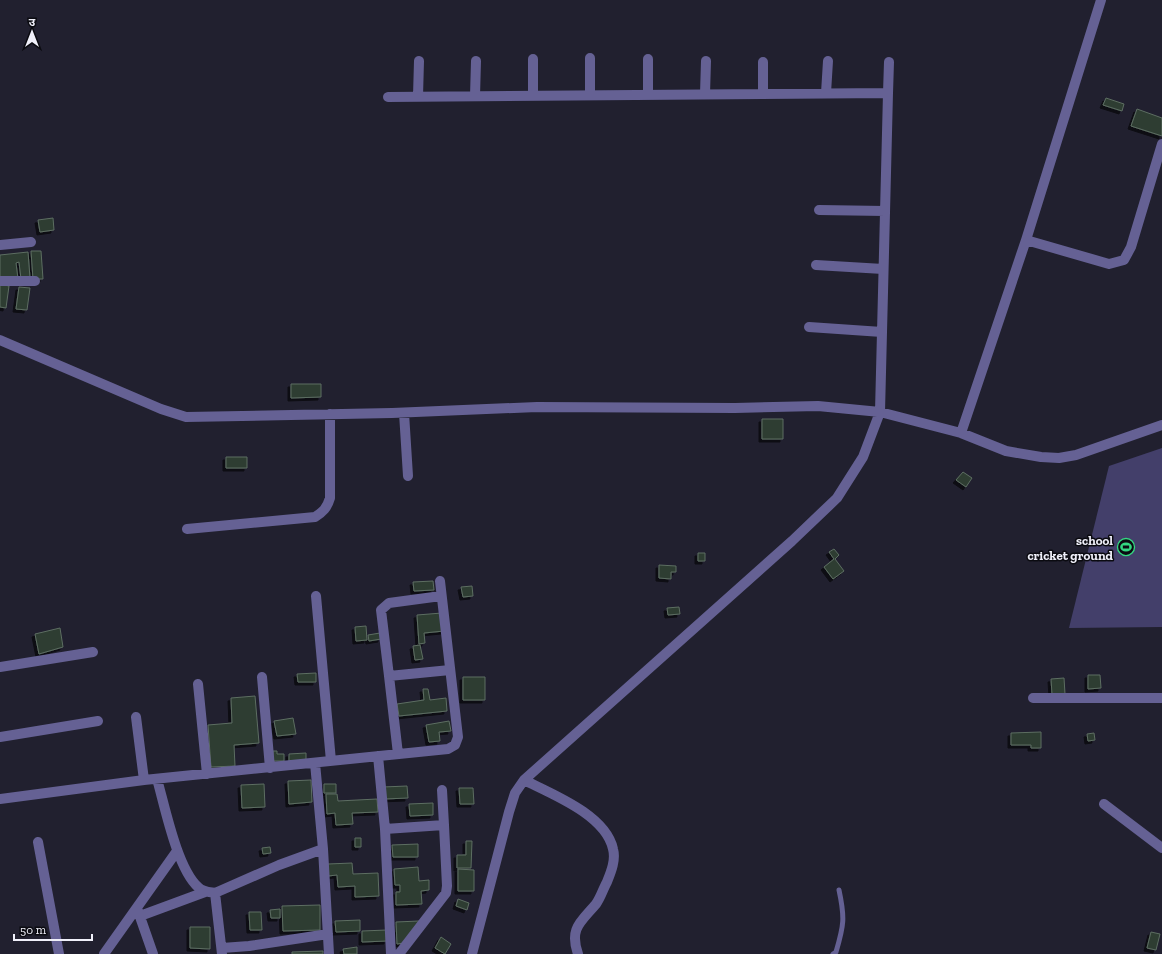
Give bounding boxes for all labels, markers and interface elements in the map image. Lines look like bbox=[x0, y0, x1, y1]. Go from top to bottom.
north arrow bbox=[12, 12, 52, 52]
text: उ bbox=[29, 16, 36, 29]
place label: school cricket ground bbox=[1027, 533, 1114, 563]
sports icon: school cricket ground bbox=[1116, 537, 1136, 557]
scale bar bbox=[14, 916, 92, 942]
text: 50 m bbox=[20, 923, 47, 937]

